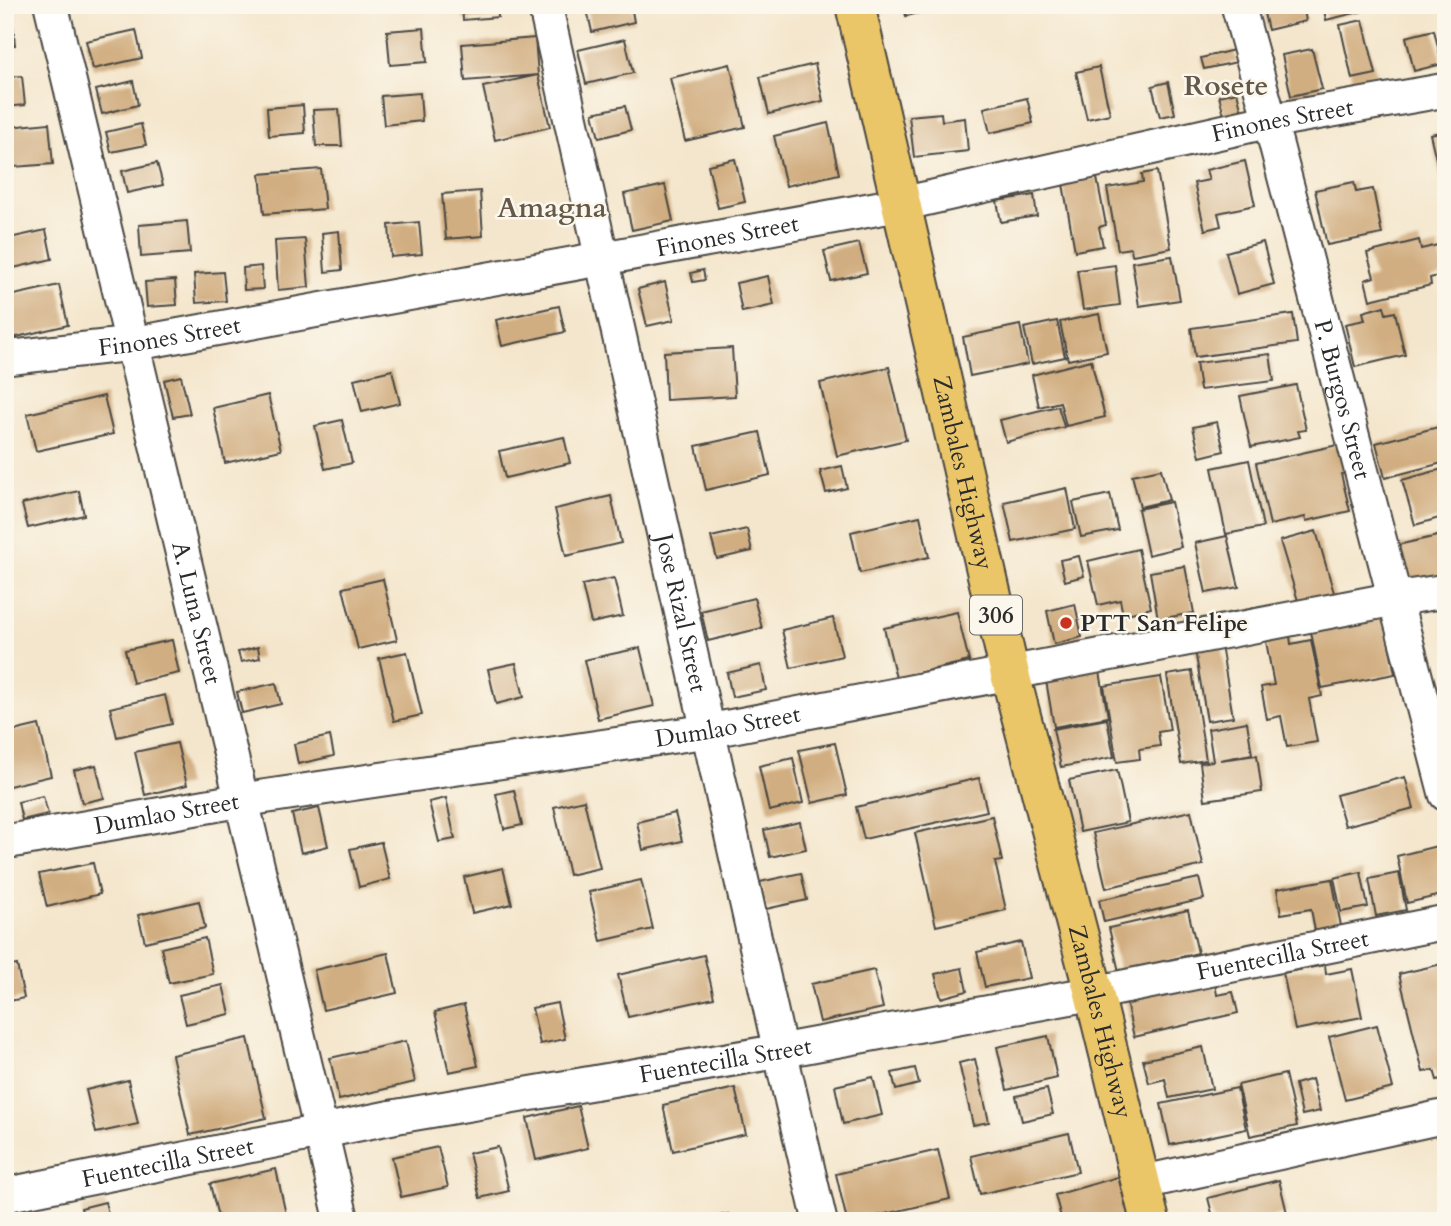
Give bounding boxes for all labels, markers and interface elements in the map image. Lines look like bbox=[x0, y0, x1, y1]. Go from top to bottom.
district label: Rosete bbox=[1184, 67, 1268, 105]
street label: Finones Street bbox=[1208, 91, 1356, 151]
district label: Amagna bbox=[497, 189, 607, 227]
street label: Finones Street bbox=[654, 207, 802, 265]
street label: Finones Street bbox=[97, 308, 244, 365]
street label: P. Burgos Street bbox=[1306, 316, 1379, 483]
street label: Zambales Highway bbox=[924, 372, 1001, 573]
street label: Jose Rizal Street bbox=[647, 528, 715, 696]
street label: A. Luna Street bbox=[163, 538, 229, 688]
road number: 306 bbox=[970, 596, 1022, 635]
place label: PTT San Felipe bbox=[1080, 607, 1248, 640]
marker: PTT San Felipe bbox=[1058, 615, 1074, 631]
street label: Dumlao Street bbox=[653, 698, 803, 756]
street label: Dumlao Street bbox=[91, 785, 242, 843]
street label: Zambales Highway bbox=[1060, 921, 1140, 1122]
street label: Fuentecilla Street bbox=[1194, 922, 1372, 989]
street label: Fuentecilla Street bbox=[637, 1029, 815, 1092]
street label: Fuentecilla Street bbox=[79, 1129, 257, 1196]

